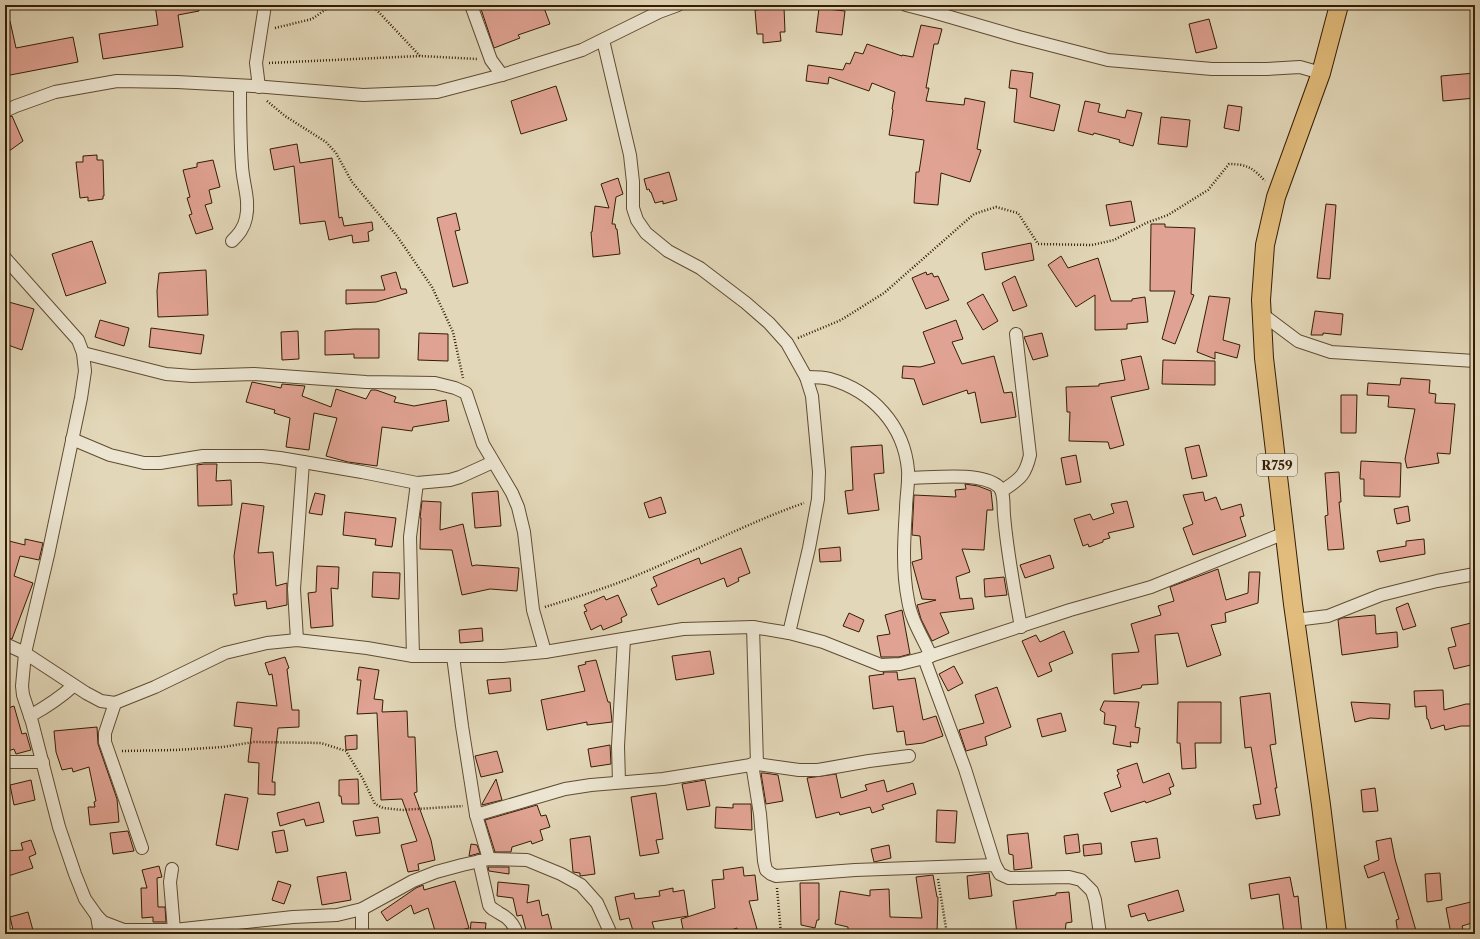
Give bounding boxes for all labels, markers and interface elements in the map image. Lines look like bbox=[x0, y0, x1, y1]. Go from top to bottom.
road number: R759 bbox=[1257, 454, 1297, 476]

